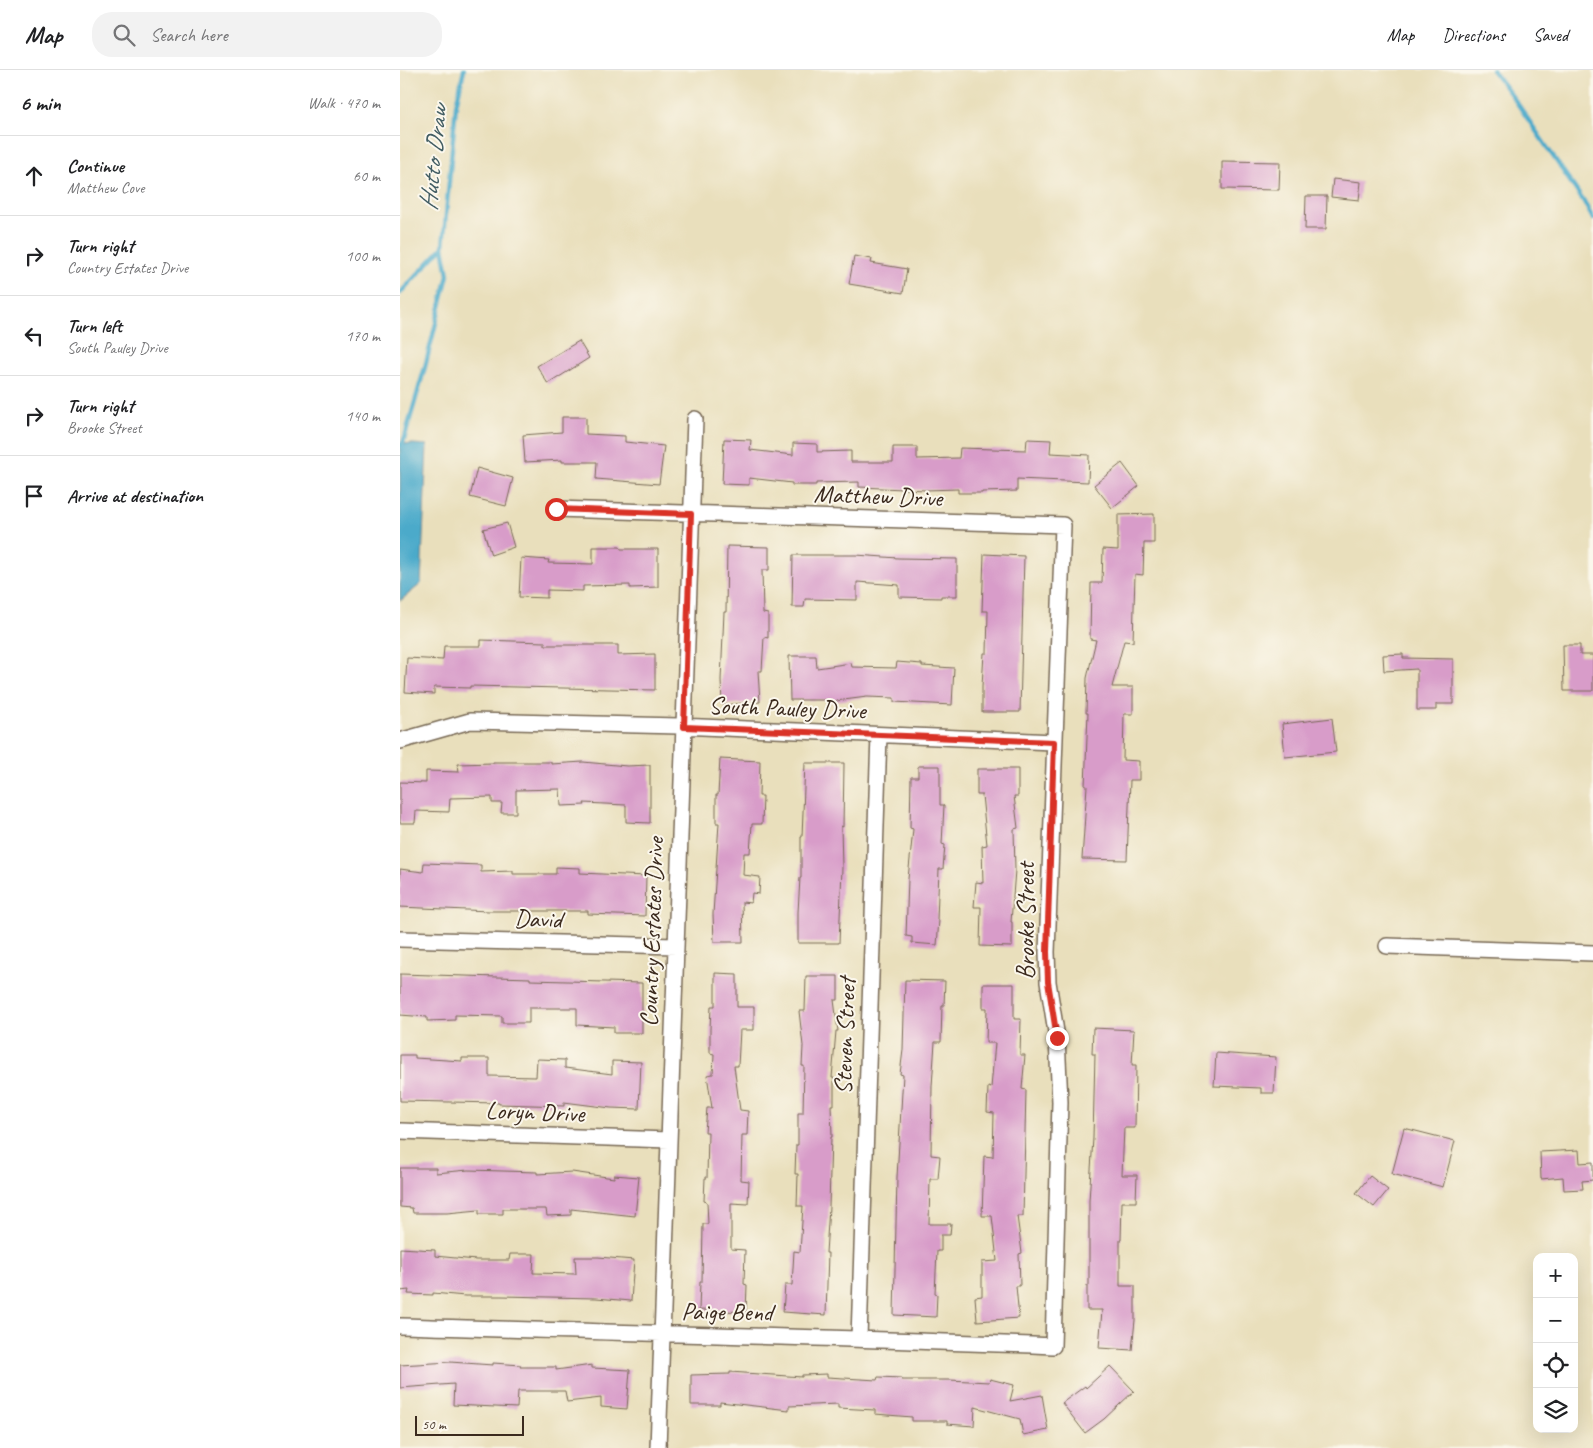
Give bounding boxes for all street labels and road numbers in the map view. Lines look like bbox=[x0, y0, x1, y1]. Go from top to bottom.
street label: Matthew Drive bbox=[813, 478, 945, 514]
street label: South Pauley Drive bbox=[708, 689, 868, 727]
street label: Country Estates Drive bbox=[633, 835, 671, 1027]
street label: Brooke Street bbox=[1010, 860, 1042, 979]
street label: David bbox=[514, 902, 567, 936]
street label: Steven Street bbox=[827, 973, 863, 1095]
street label: Loryn Drive bbox=[485, 1094, 587, 1130]
street label: Paige Bend bbox=[681, 1295, 776, 1329]

